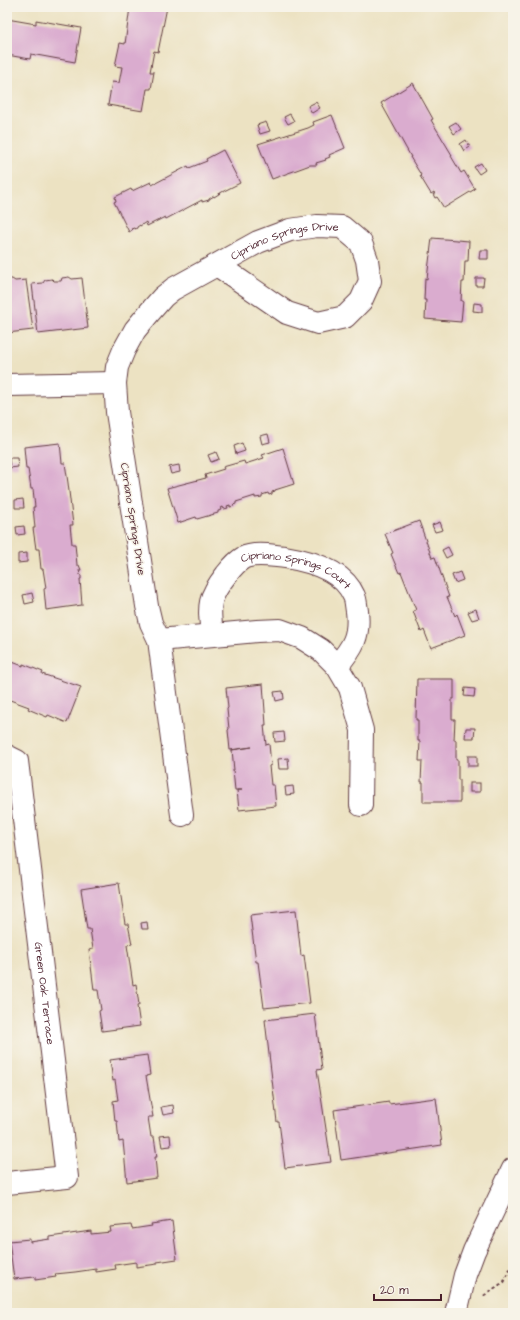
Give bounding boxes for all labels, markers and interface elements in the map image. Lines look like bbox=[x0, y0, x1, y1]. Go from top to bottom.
street label: Cipriano Springs Drive bbox=[228, 218, 339, 263]
street label: Cipriano Springs Drive bbox=[116, 462, 149, 576]
street label: Cipriano Springs Court bbox=[238, 547, 355, 592]
street label: Green Oak Terrace bbox=[31, 941, 59, 1045]
scale bar bbox=[374, 1276, 441, 1302]
text: 20 m bbox=[380, 1282, 409, 1299]

